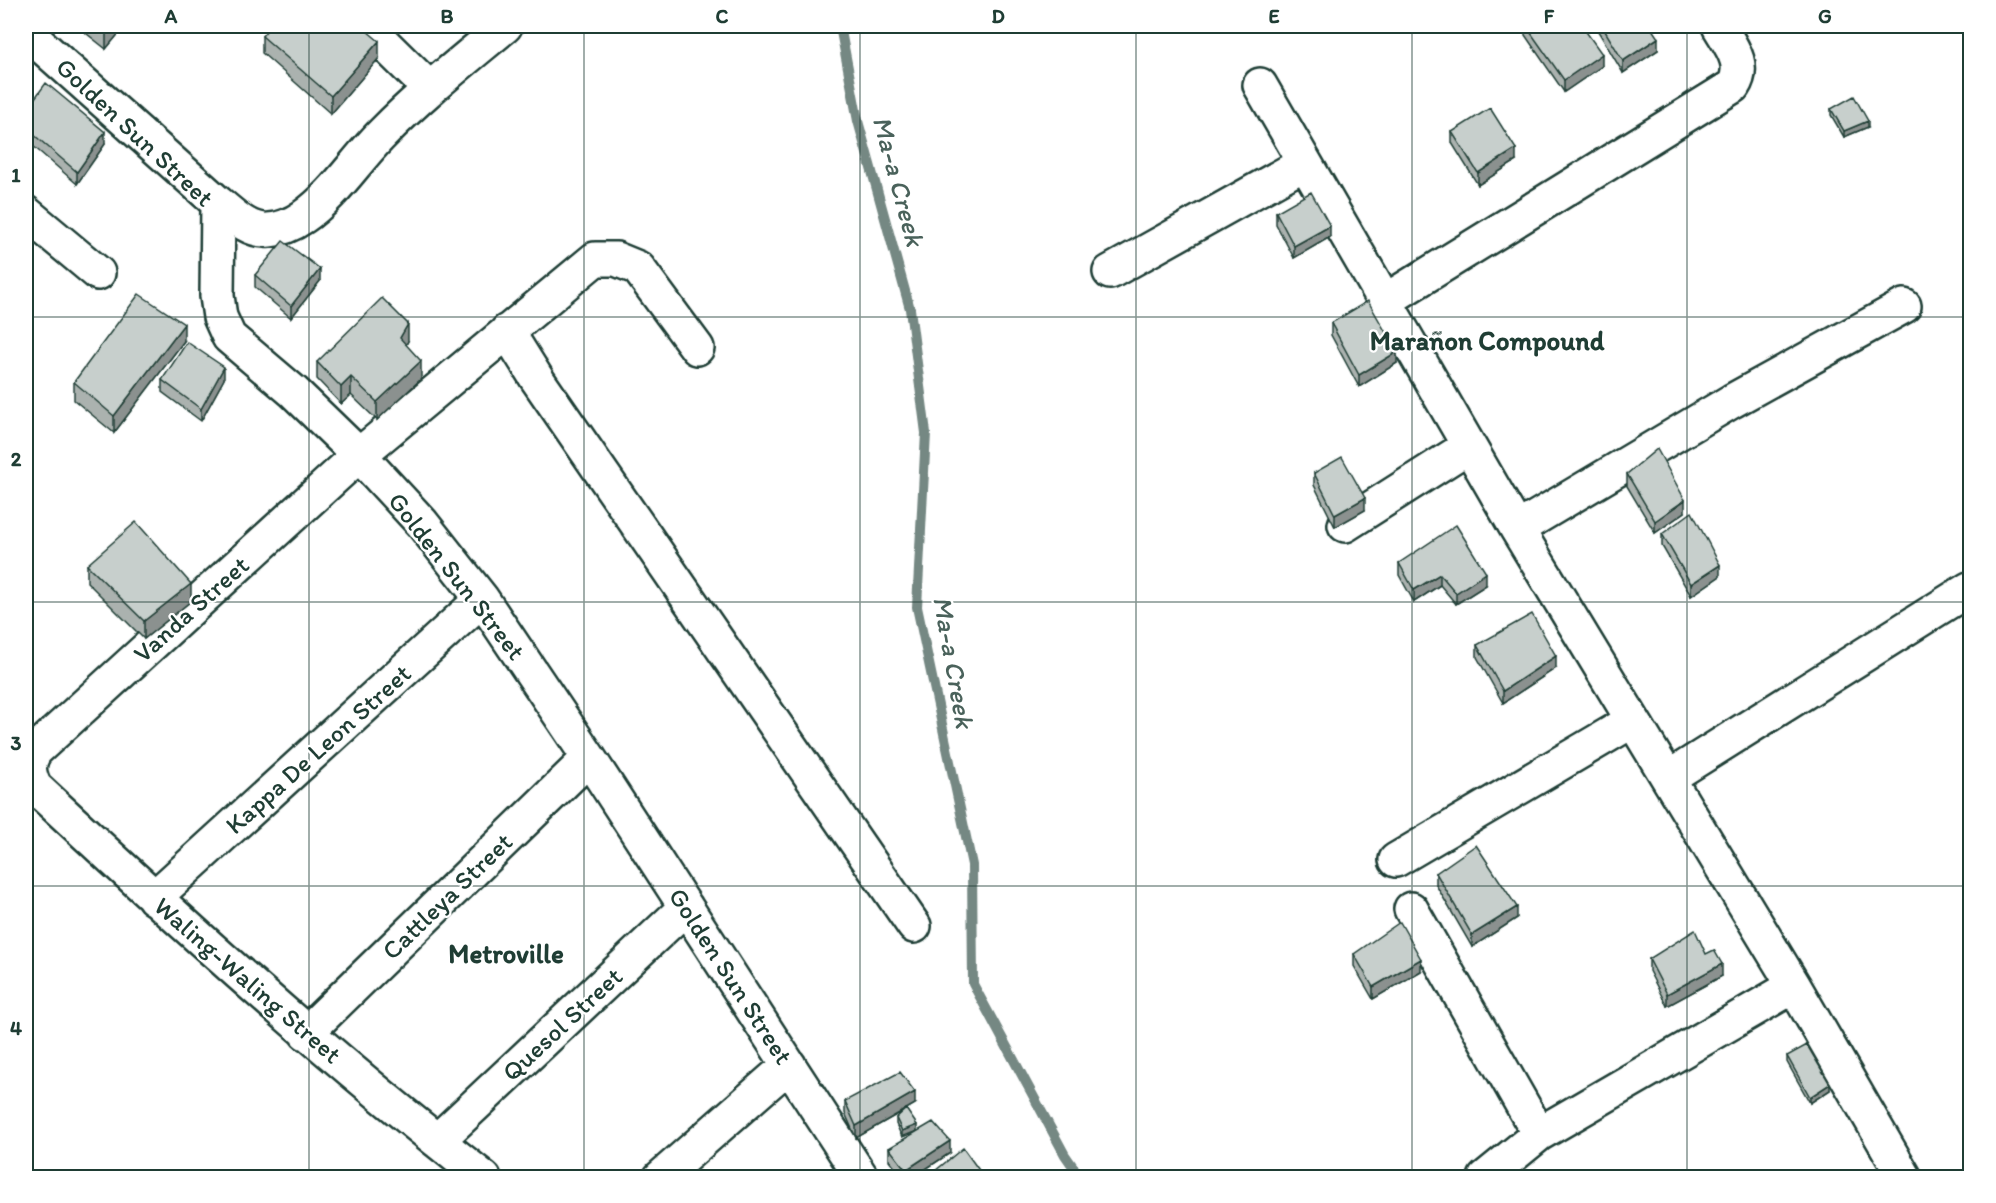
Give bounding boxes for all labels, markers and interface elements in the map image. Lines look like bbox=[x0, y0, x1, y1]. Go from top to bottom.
text: A bbox=[164, 4, 178, 28]
text: B bbox=[441, 4, 454, 28]
text: C bbox=[716, 4, 729, 28]
text: D bbox=[991, 4, 1005, 28]
text: E bbox=[1268, 4, 1280, 28]
text: F bbox=[1544, 4, 1555, 28]
text: G bbox=[1818, 4, 1832, 28]
street label: Golden Sun Street bbox=[49, 51, 221, 214]
water label: Ma-a Creek bbox=[866, 112, 933, 252]
text: 1 bbox=[11, 163, 21, 187]
district label: Marañon Compound bbox=[1370, 324, 1605, 357]
text: 2 bbox=[11, 447, 22, 471]
street label: Golden Sun Street bbox=[382, 486, 533, 667]
street label: Vanda Street bbox=[127, 549, 256, 669]
water label: Ma-a Creek bbox=[926, 594, 982, 733]
street label: Kappa De Leon Street bbox=[219, 657, 418, 841]
text: 3 bbox=[11, 731, 22, 755]
street label: Cattleya Street bbox=[375, 826, 519, 966]
street label: Golden Sun Street bbox=[662, 882, 800, 1071]
street label: Waling-Waling Street bbox=[148, 890, 348, 1070]
district label: Metroville bbox=[448, 937, 564, 970]
street label: Quesol Street bbox=[495, 960, 629, 1088]
text: 4 bbox=[10, 1016, 22, 1040]

